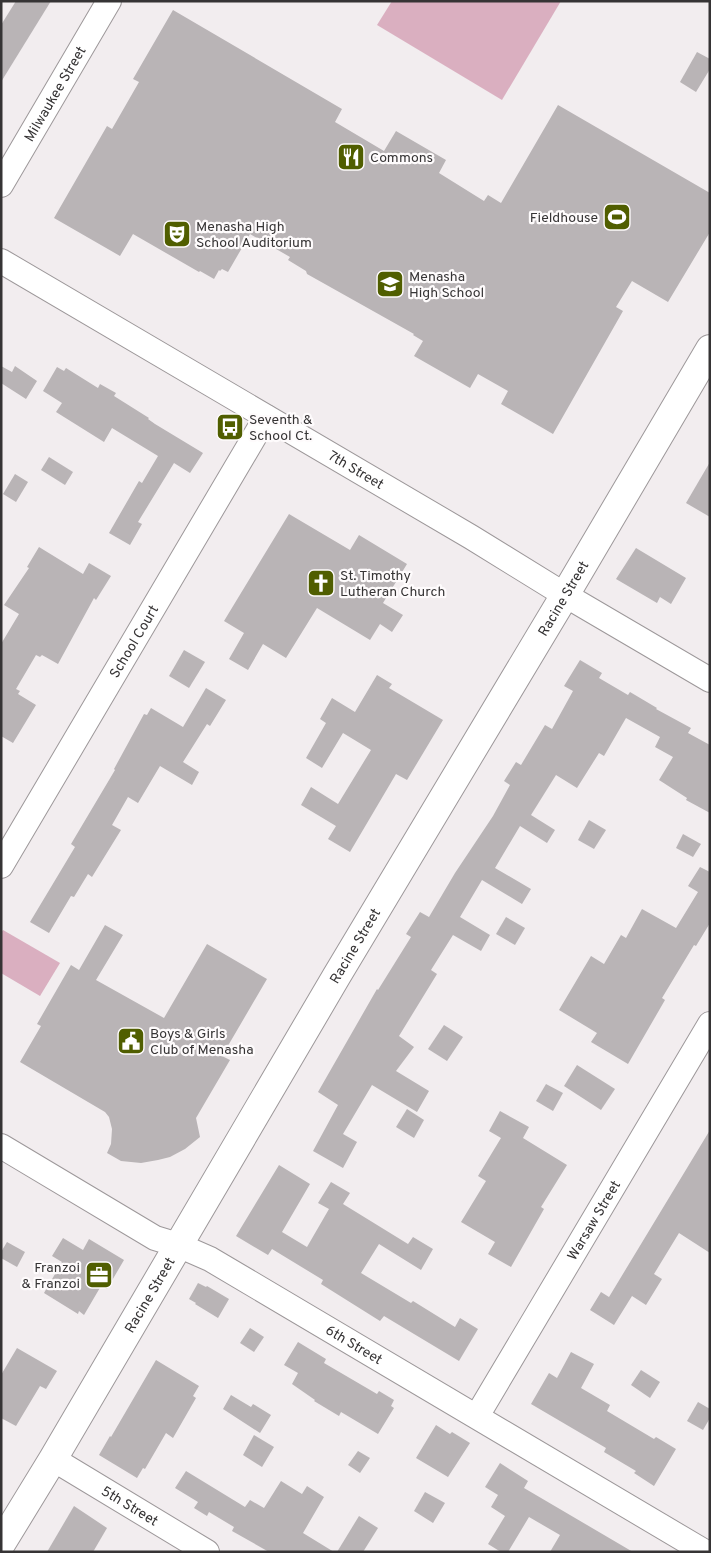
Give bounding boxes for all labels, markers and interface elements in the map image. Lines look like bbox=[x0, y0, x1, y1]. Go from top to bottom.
street label: Milwaukee Street bbox=[21, 44, 91, 145]
restaurant icon: Commons bbox=[336, 142, 366, 172]
place label: Commons bbox=[370, 150, 433, 167]
sports icon: Fieldhouse bbox=[602, 202, 632, 232]
place label: Fieldhouse bbox=[530, 210, 598, 227]
theatre icon: Menasha High School Auditorium bbox=[162, 219, 192, 249]
place label: Menasha High School Auditorium bbox=[196, 219, 312, 252]
school or university icon: Menasha High School bbox=[375, 269, 405, 299]
place label: Menasha High School bbox=[409, 269, 484, 302]
bus stop icon: Seventh & School Ct. bbox=[215, 412, 245, 442]
place label: Seventh & School Ct. bbox=[249, 412, 313, 445]
street label: 7th Street bbox=[325, 448, 386, 494]
street label: Racine Street bbox=[535, 558, 593, 640]
church icon: St. Timothy Lutheran Church bbox=[306, 568, 336, 598]
place label: St. Timothy Lutheran Church bbox=[340, 568, 445, 601]
street label: School Court bbox=[107, 602, 163, 682]
street label: Racine Street bbox=[327, 906, 385, 987]
public building icon: Boys & Girls Club of Menasha bbox=[116, 1026, 146, 1056]
place label: Boys & Girls Club of Menasha bbox=[150, 1026, 254, 1059]
street label: Warsaw Street bbox=[565, 1178, 625, 1264]
street label: Racine Street bbox=[122, 1255, 179, 1336]
place label: Franzoi & Franzoi bbox=[22, 1260, 80, 1293]
office icon: Franzoi & Franzoi bbox=[84, 1260, 114, 1290]
street label: 6th Street bbox=[322, 1322, 385, 1369]
street label: 5th Street bbox=[98, 1483, 161, 1530]

